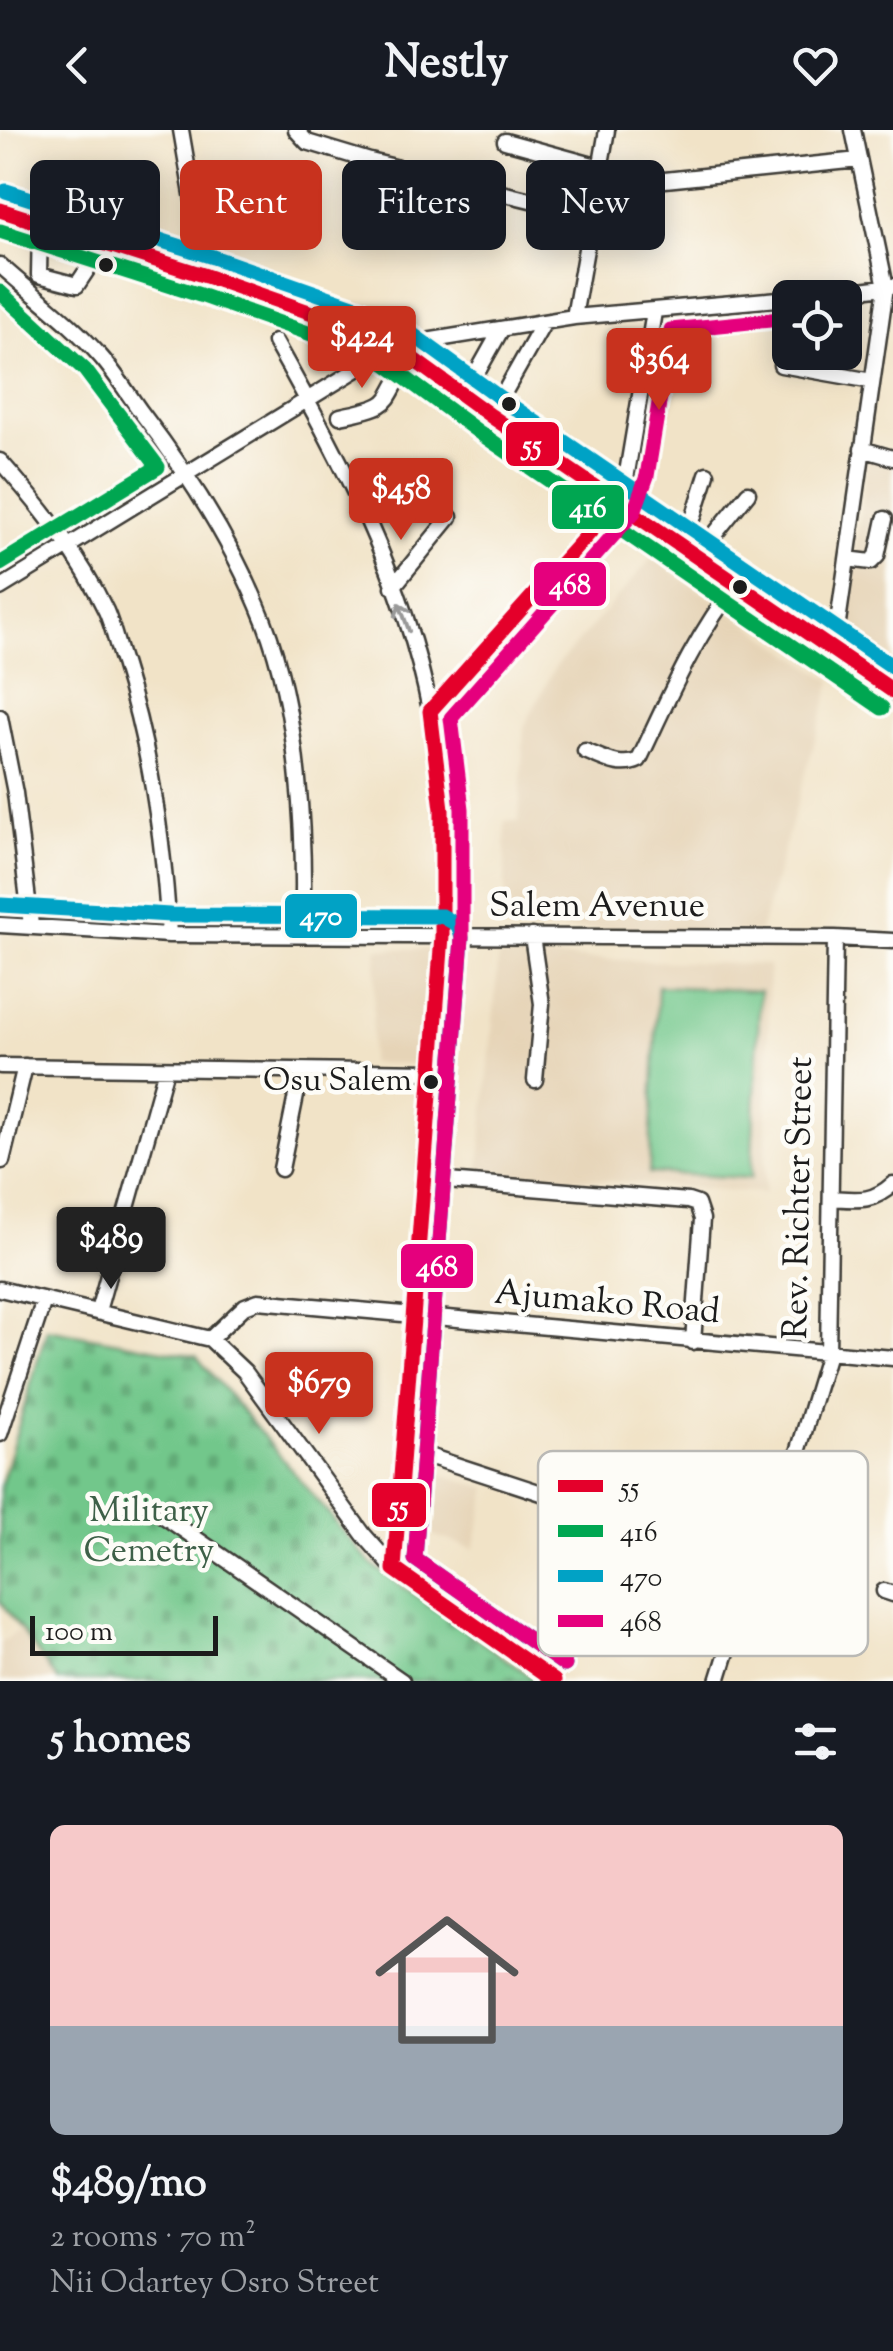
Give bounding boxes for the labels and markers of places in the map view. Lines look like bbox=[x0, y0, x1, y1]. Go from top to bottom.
unlabelled marker bbox=[96, 255, 116, 275]
pin: $424 bbox=[303, 306, 421, 391]
pin: $364 bbox=[600, 328, 718, 413]
unlabelled marker bbox=[499, 394, 519, 414]
pin: $458 bbox=[342, 458, 460, 543]
unlabelled marker bbox=[730, 577, 750, 597]
place label: Osu Salem bbox=[263, 1059, 412, 1105]
marker: Osu Salem bbox=[421, 1072, 441, 1092]
pin: $489 bbox=[52, 1207, 170, 1292]
pin: $679 bbox=[260, 1352, 378, 1437]

